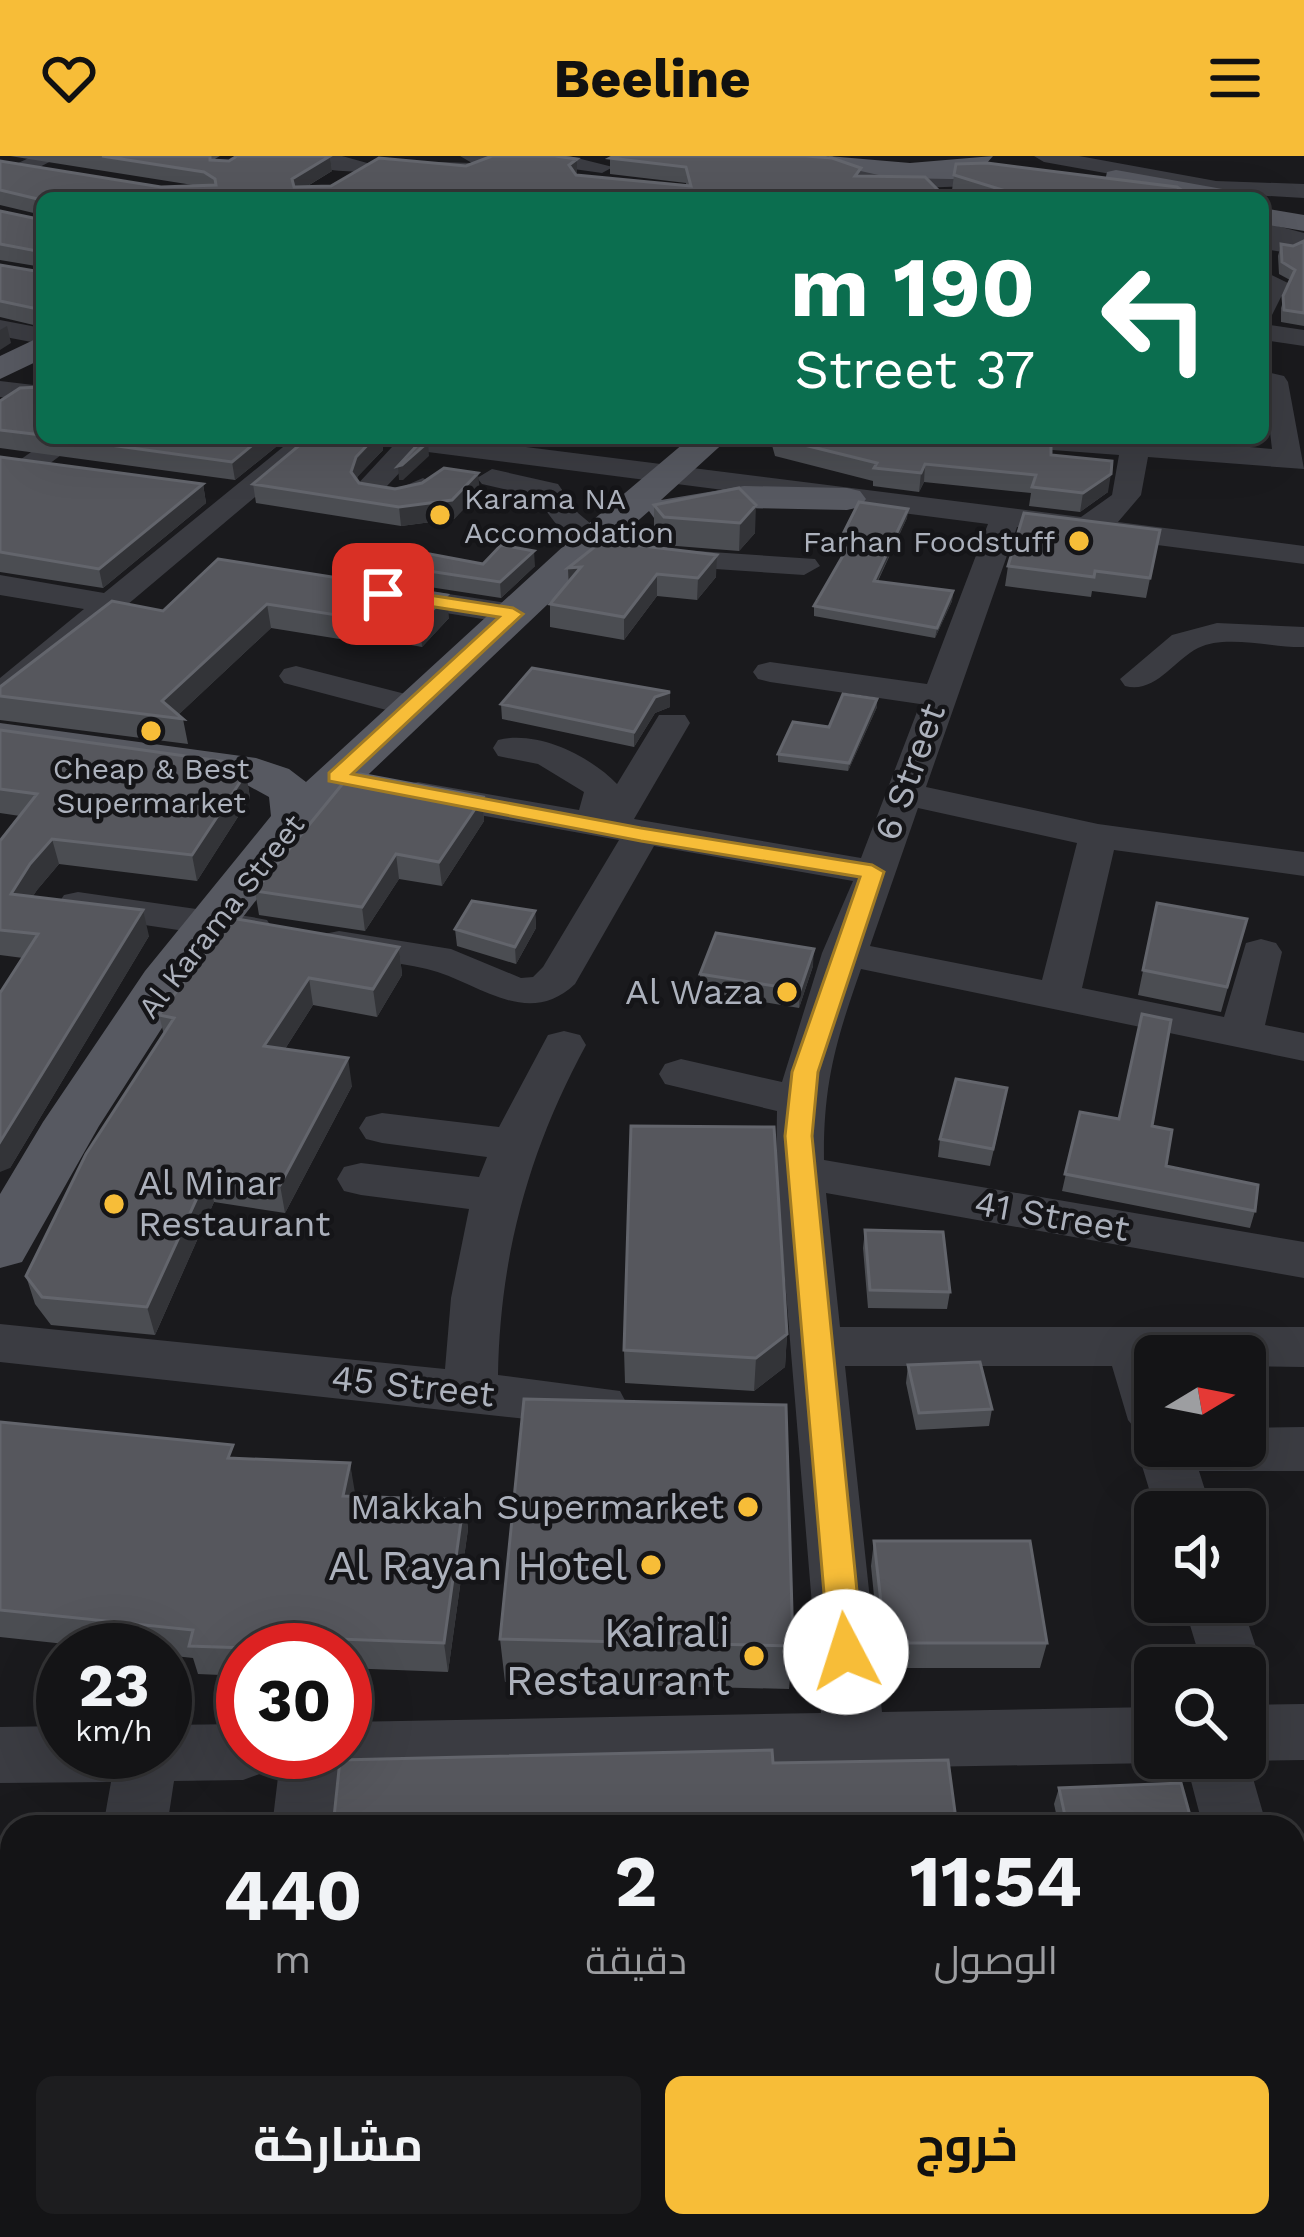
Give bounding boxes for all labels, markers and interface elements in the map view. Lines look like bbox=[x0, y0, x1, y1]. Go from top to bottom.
icon: heart bbox=[36, 45, 102, 111]
icon: menu bbox=[1202, 45, 1268, 111]
text: Beeline bbox=[553, 47, 751, 110]
text: 190 m bbox=[790, 238, 1035, 336]
icon: left bbox=[1077, 240, 1233, 396]
text: 37 Street bbox=[794, 338, 1035, 401]
place label: Karama NA Accomodation bbox=[464, 481, 674, 550]
marker: Karama NA Accomodation bbox=[427, 502, 453, 528]
place label: Farhan Foodstuff bbox=[803, 524, 1055, 559]
marker: Farhan Foodstuff bbox=[1066, 528, 1092, 554]
pin bbox=[332, 543, 434, 645]
icon: arrive bbox=[350, 561, 416, 627]
street label: 6 Street bbox=[866, 698, 954, 846]
marker: Cheap & Best Supermarket bbox=[138, 718, 164, 744]
place label: Cheap & Best Supermarket bbox=[53, 751, 250, 820]
street label: Al Karama Street bbox=[131, 807, 312, 1025]
place label: Al Waza bbox=[625, 971, 763, 1013]
marker: Al Waza bbox=[774, 979, 800, 1005]
place label: Al Minar Restaurant bbox=[138, 1162, 330, 1245]
street label: 41 Street bbox=[971, 1182, 1133, 1250]
marker: Al Minar Restaurant bbox=[101, 1191, 127, 1217]
north arrow bbox=[1134, 1335, 1266, 1467]
map controls bbox=[1134, 1335, 1266, 1779]
street label: 45 Street bbox=[329, 1357, 497, 1415]
place label: Makkah Supermarket bbox=[350, 1486, 724, 1528]
button: sound bbox=[1134, 1491, 1266, 1623]
marker: Makkah Supermarket bbox=[735, 1494, 761, 1520]
place label: Al Rayan Hotel bbox=[328, 1541, 627, 1590]
marker: Al Rayan Hotel bbox=[638, 1552, 664, 1578]
position arrow bbox=[783, 1589, 909, 1715]
place label: Kairali Restaurant bbox=[506, 1608, 730, 1705]
speed limit sign: 30 bbox=[216, 1623, 372, 1779]
marker: Kairali Restaurant bbox=[741, 1643, 767, 1669]
button: search bbox=[1134, 1647, 1266, 1779]
text: 23 bbox=[78, 1650, 150, 1721]
text: km/h bbox=[75, 1713, 153, 1748]
text: 2 bbox=[615, 1839, 658, 1923]
text: 11:54 bbox=[910, 1839, 1082, 1923]
text: 440 bbox=[223, 1853, 362, 1937]
text: m bbox=[274, 1937, 311, 1982]
text: دقيقة bbox=[585, 1938, 687, 1983]
text: الوصول bbox=[934, 1938, 1058, 1983]
button: مشاركة bbox=[36, 2076, 641, 2214]
button: خروج bbox=[665, 2076, 1269, 2214]

